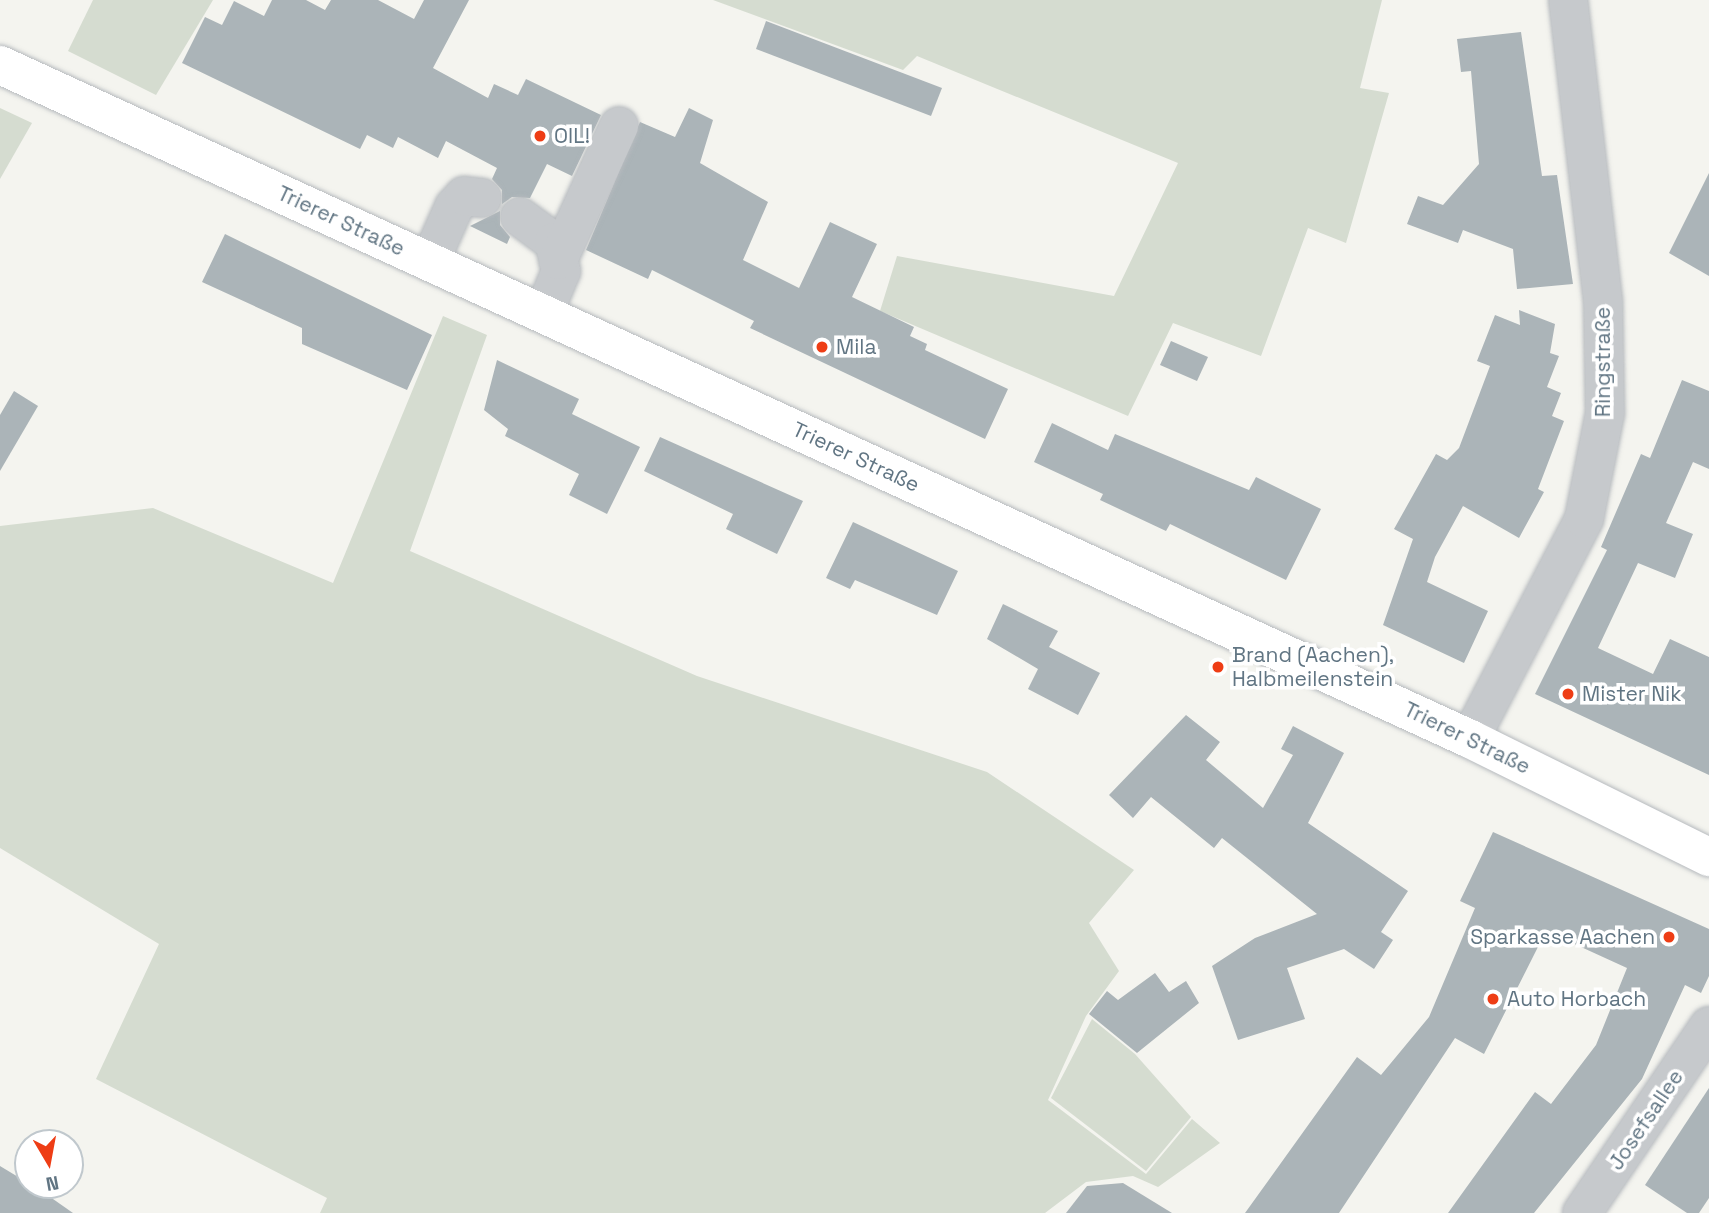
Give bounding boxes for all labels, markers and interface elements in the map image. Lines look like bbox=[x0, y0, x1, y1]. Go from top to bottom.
place label: OIL! bbox=[554, 123, 590, 149]
marker: OIL! bbox=[532, 128, 548, 144]
street label: Trierer Straße bbox=[273, 181, 409, 261]
street label: Ringstraße bbox=[1590, 307, 1616, 417]
place label: Mila bbox=[836, 334, 877, 360]
marker: Mila bbox=[814, 339, 830, 355]
street label: Trierer Straße bbox=[788, 417, 924, 497]
place label: Brand (Aachen), Halbmeilenstein bbox=[1232, 642, 1394, 692]
marker: Brand (Aachen), Halbmeilenstein bbox=[1210, 659, 1226, 675]
place label: Mister Nik bbox=[1582, 681, 1682, 707]
marker: Mister Nik bbox=[1560, 686, 1576, 702]
street label: Trierer Straße bbox=[1400, 697, 1534, 779]
place label: Sparkasse Aachen bbox=[1470, 924, 1655, 950]
marker: Sparkasse Aachen bbox=[1661, 929, 1677, 945]
place label: Auto Horbach bbox=[1507, 986, 1646, 1012]
marker: Auto Horbach bbox=[1485, 991, 1501, 1007]
street label: Josefsallee bbox=[1603, 1065, 1689, 1175]
north arrow bbox=[14, 1129, 84, 1199]
text: N bbox=[44, 1170, 61, 1197]

